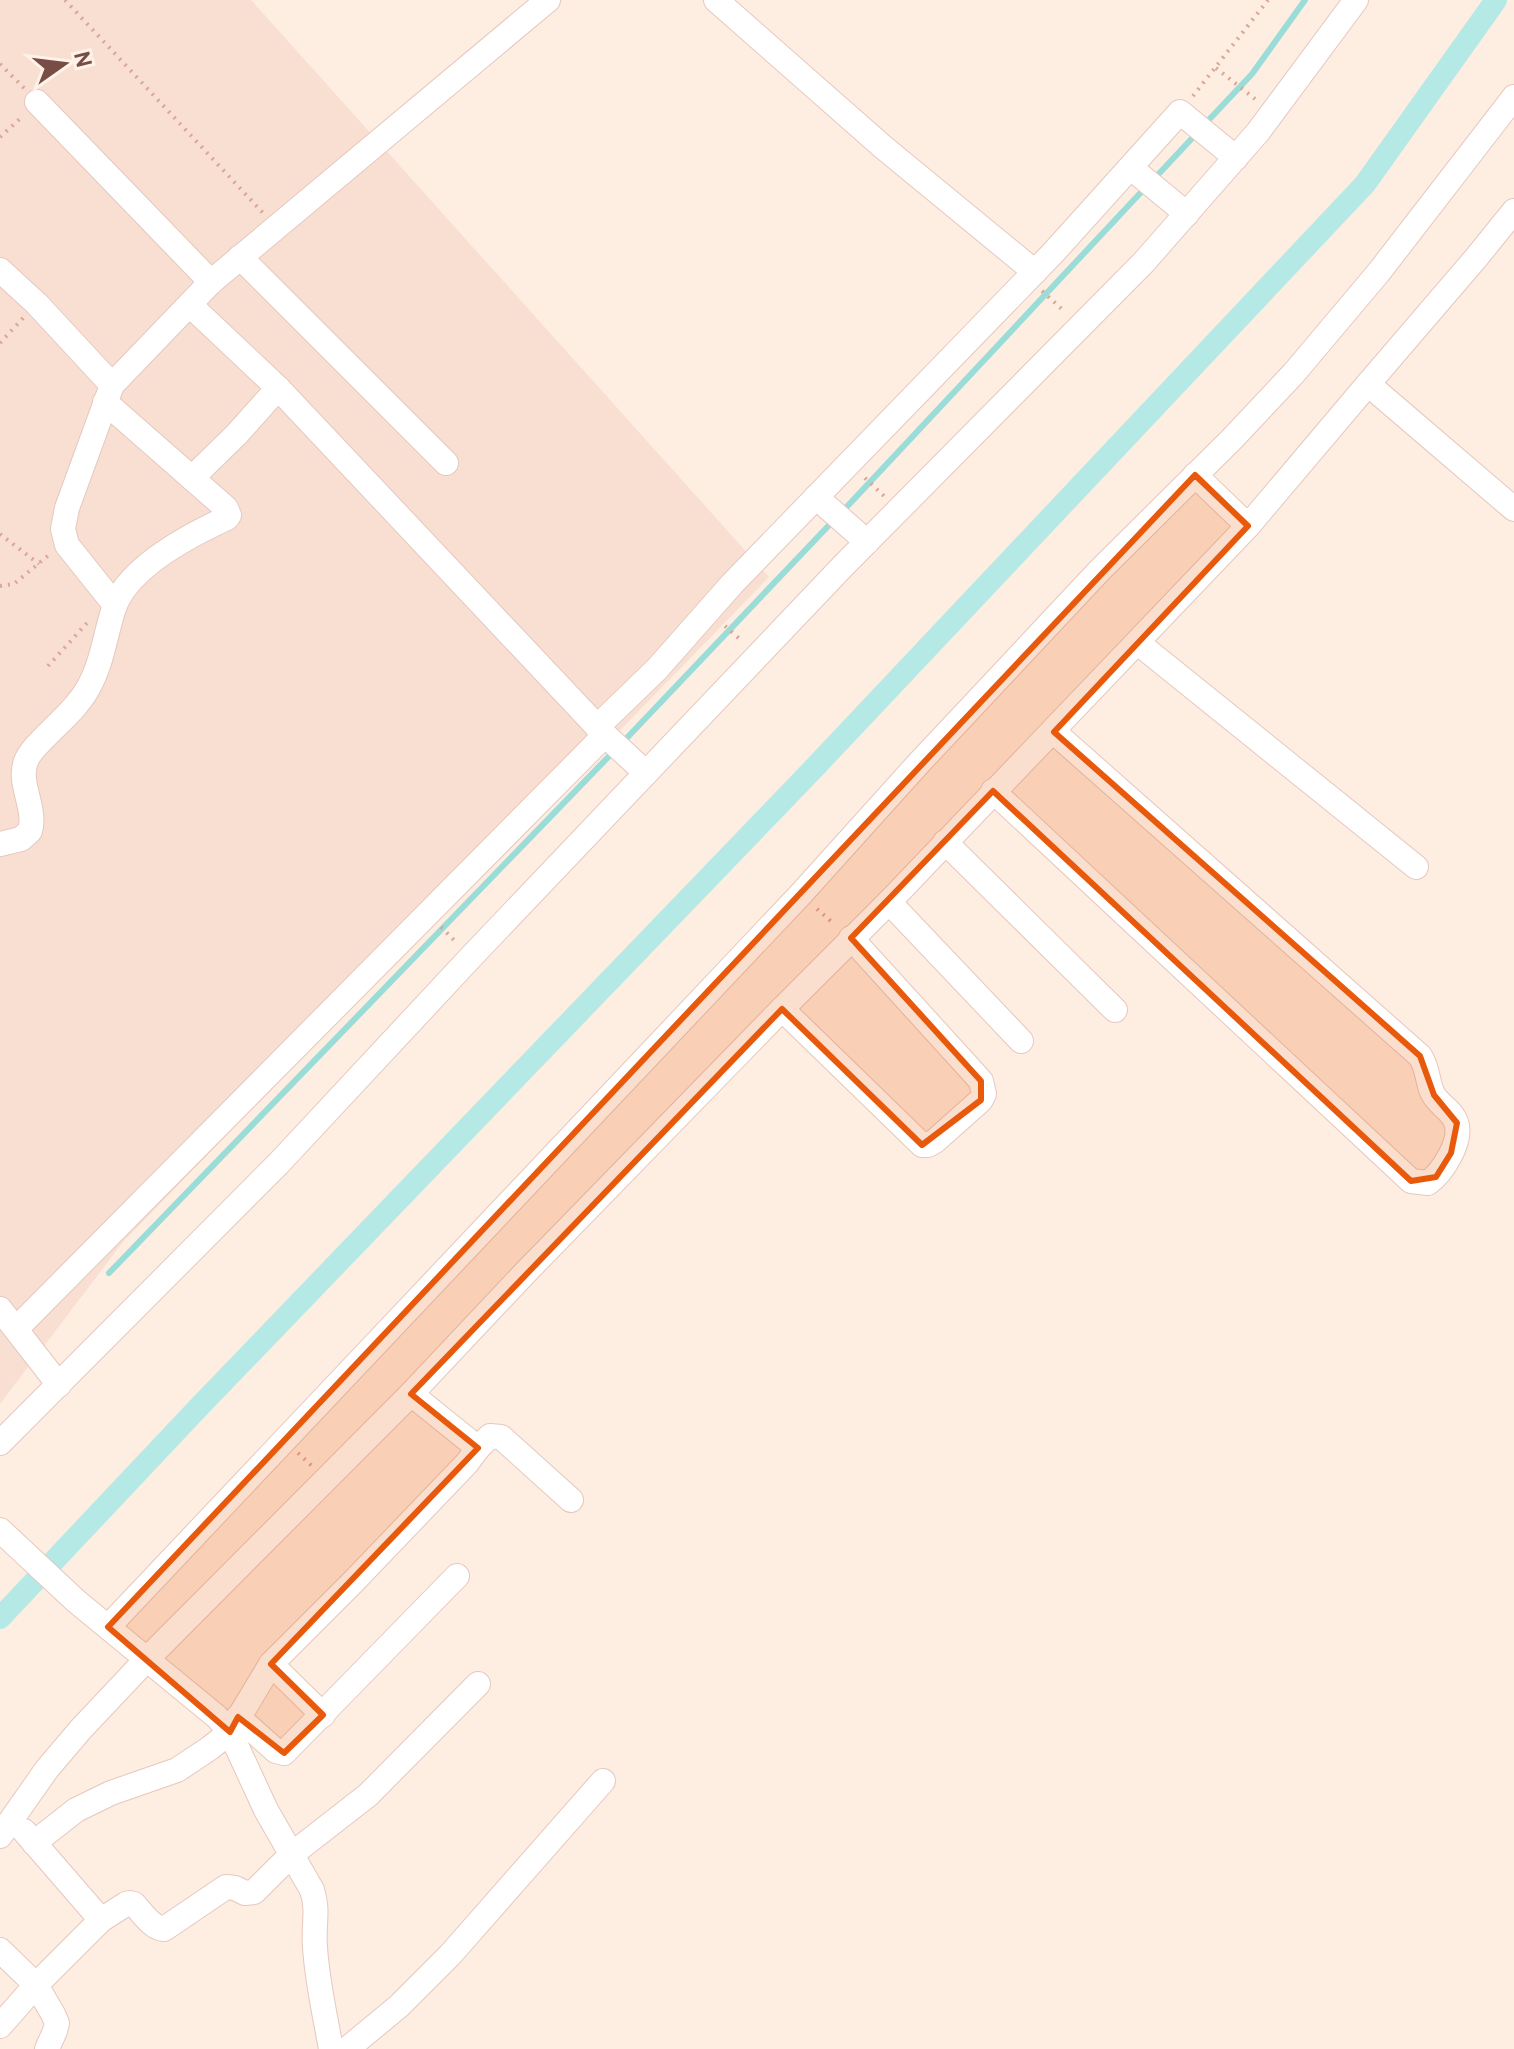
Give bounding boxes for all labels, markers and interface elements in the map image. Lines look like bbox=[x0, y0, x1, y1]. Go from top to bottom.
north arrow bbox=[24, 24, 104, 104]
text: N bbox=[66, 49, 96, 71]

